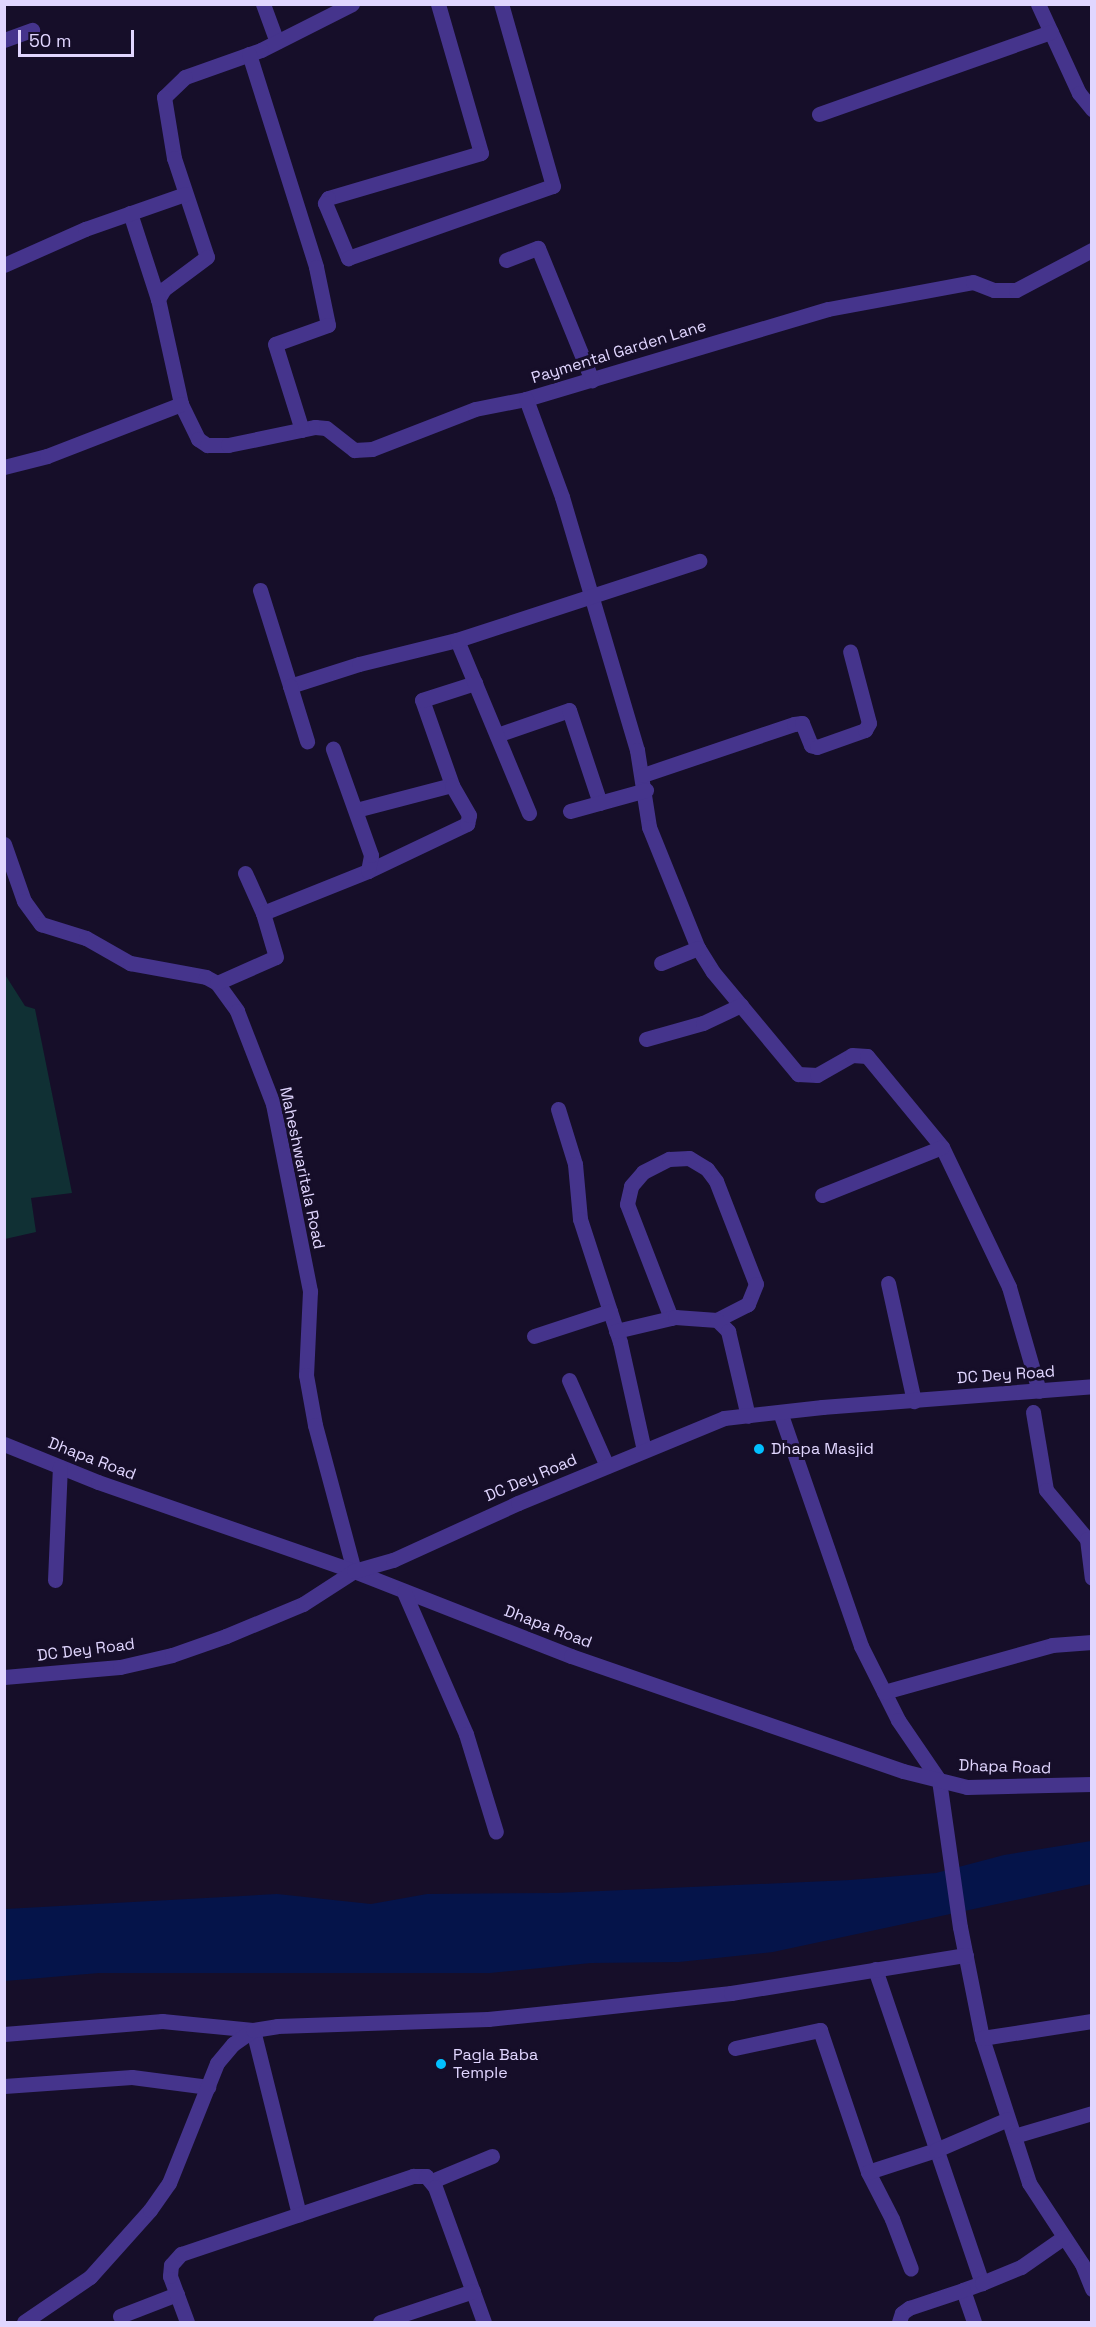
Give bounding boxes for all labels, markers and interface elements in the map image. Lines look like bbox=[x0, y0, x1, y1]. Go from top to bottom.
scale bar bbox=[21, 18, 136, 56]
text: 50 m bbox=[29, 29, 71, 52]
street label: Paymental Garden Lane bbox=[529, 316, 709, 388]
street label: Maheshwaritala Road bbox=[275, 1085, 329, 1251]
street label: DC Dey Road bbox=[956, 1362, 1056, 1388]
street label: Dhapa Road bbox=[45, 1433, 139, 1485]
place label: Dhapa Masjid bbox=[771, 1439, 874, 1459]
marker: Dhapa Masjid bbox=[752, 1442, 766, 1456]
street label: DC Dey Road bbox=[482, 1450, 580, 1506]
street label: Dhapa Road bbox=[501, 1601, 595, 1653]
street label: DC Dey Road bbox=[36, 1634, 136, 1666]
street label: Dhapa Road bbox=[958, 1756, 1052, 1778]
place label: Pagla Baba Temple bbox=[453, 2045, 538, 2083]
marker: Pagla Baba Temple bbox=[434, 2057, 448, 2071]

